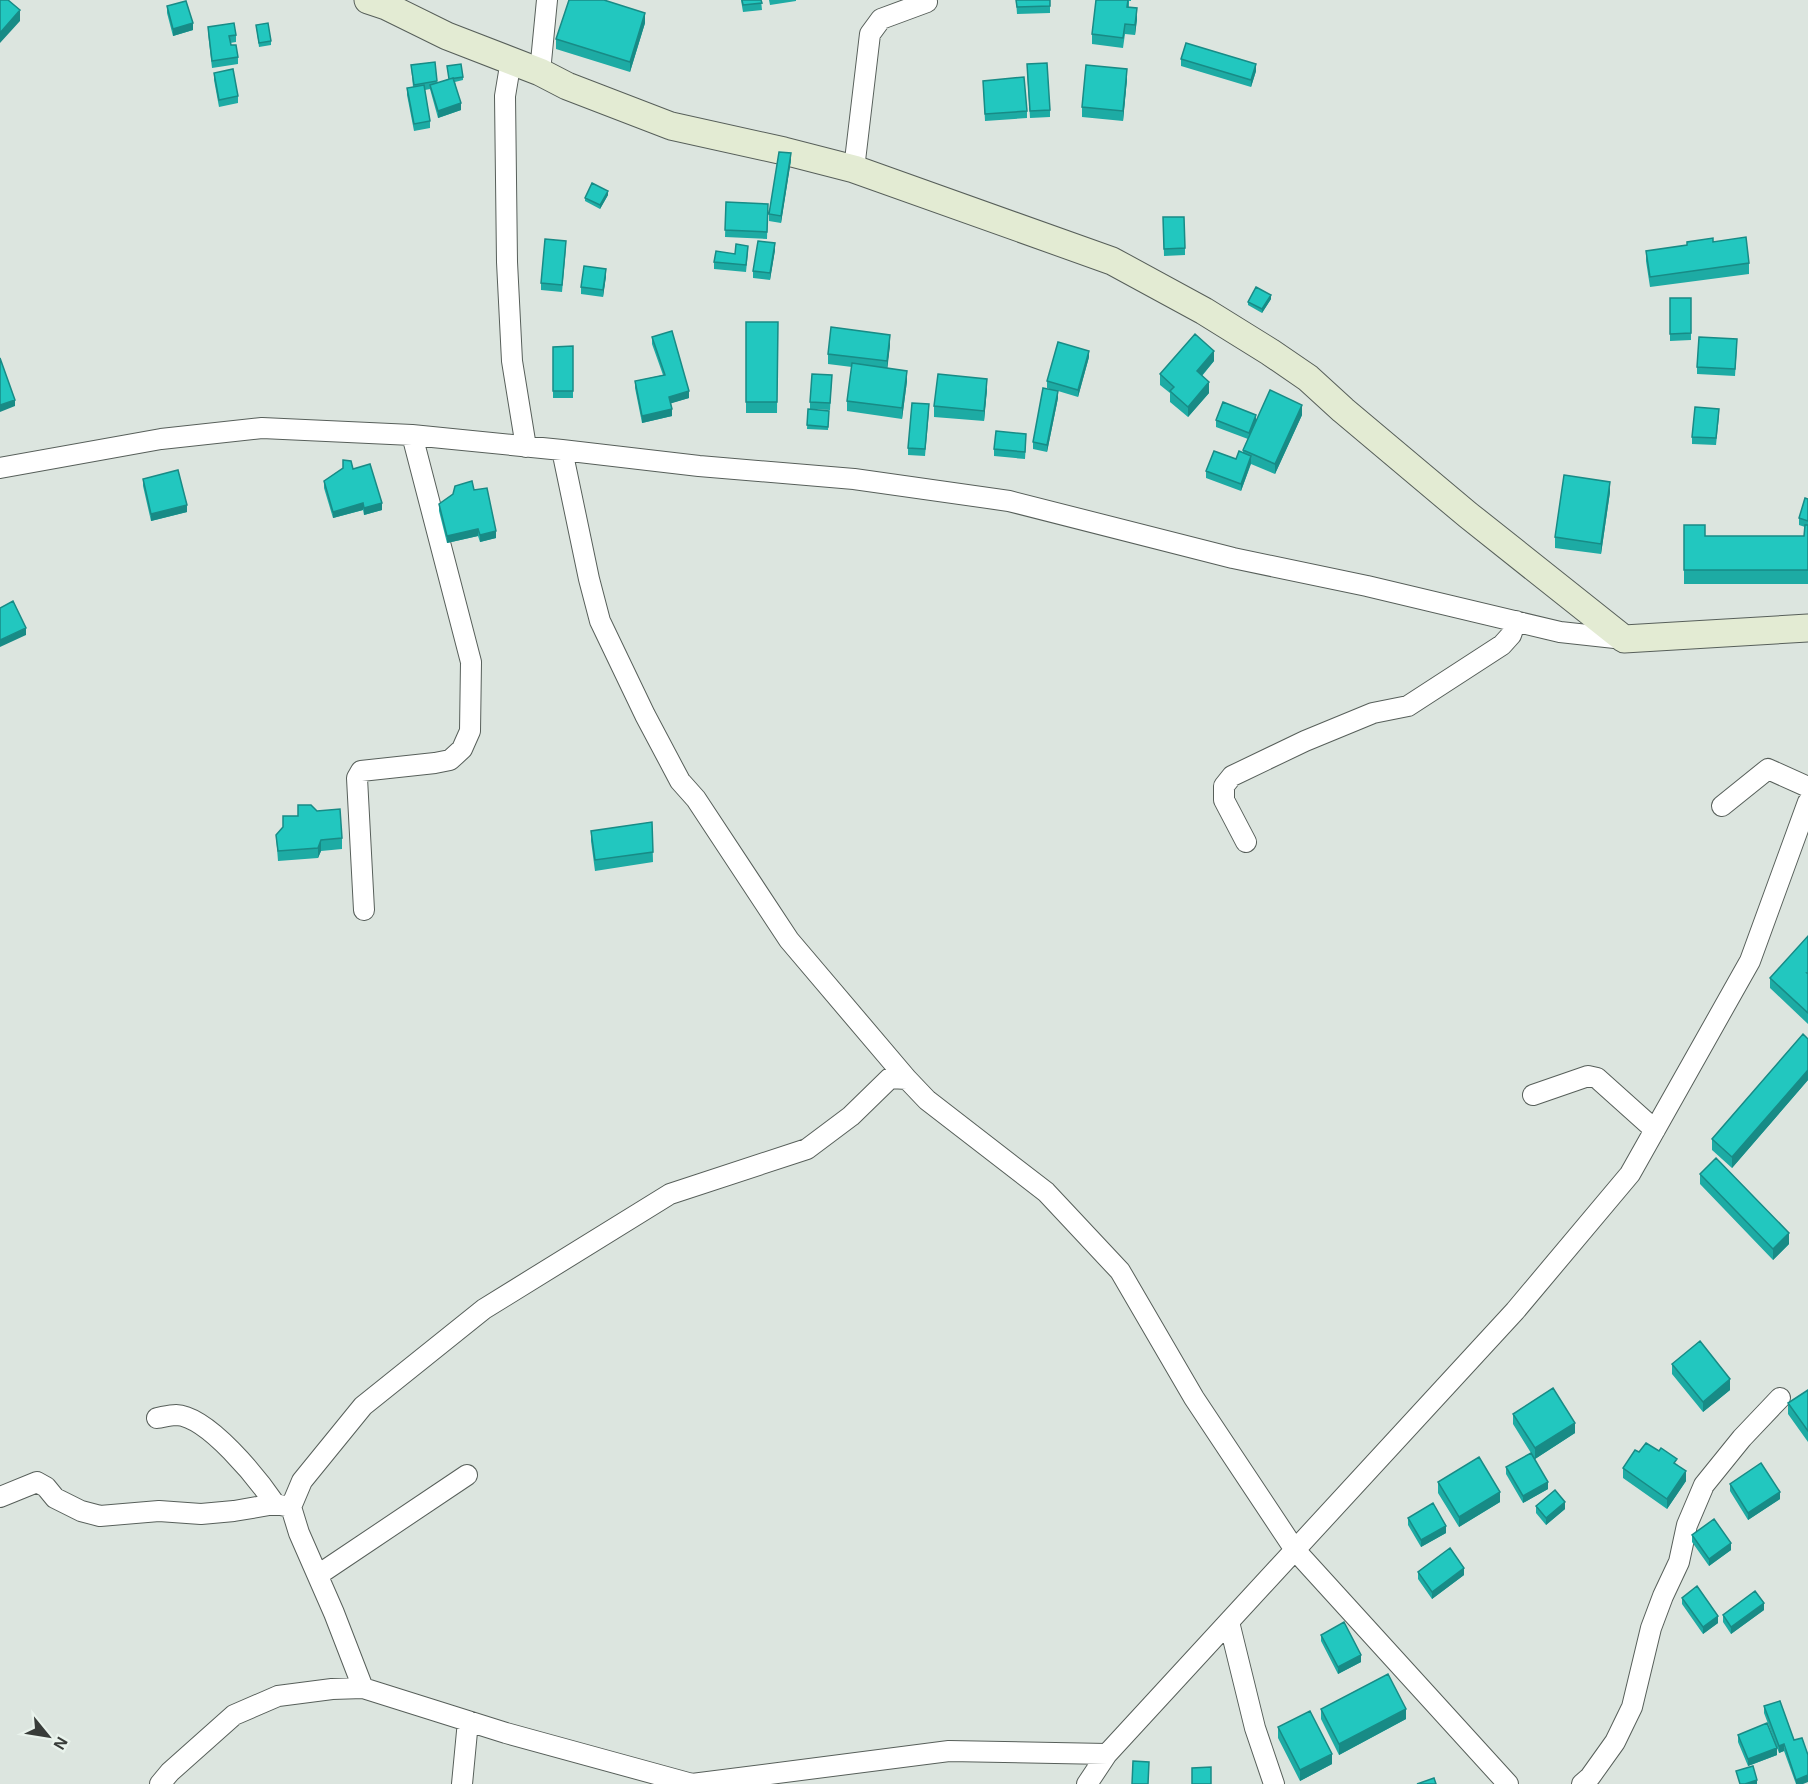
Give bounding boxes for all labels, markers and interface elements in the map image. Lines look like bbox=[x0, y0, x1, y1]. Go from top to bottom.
north arrow bbox=[18, 1706, 78, 1766]
text: N bbox=[50, 1734, 71, 1753]

